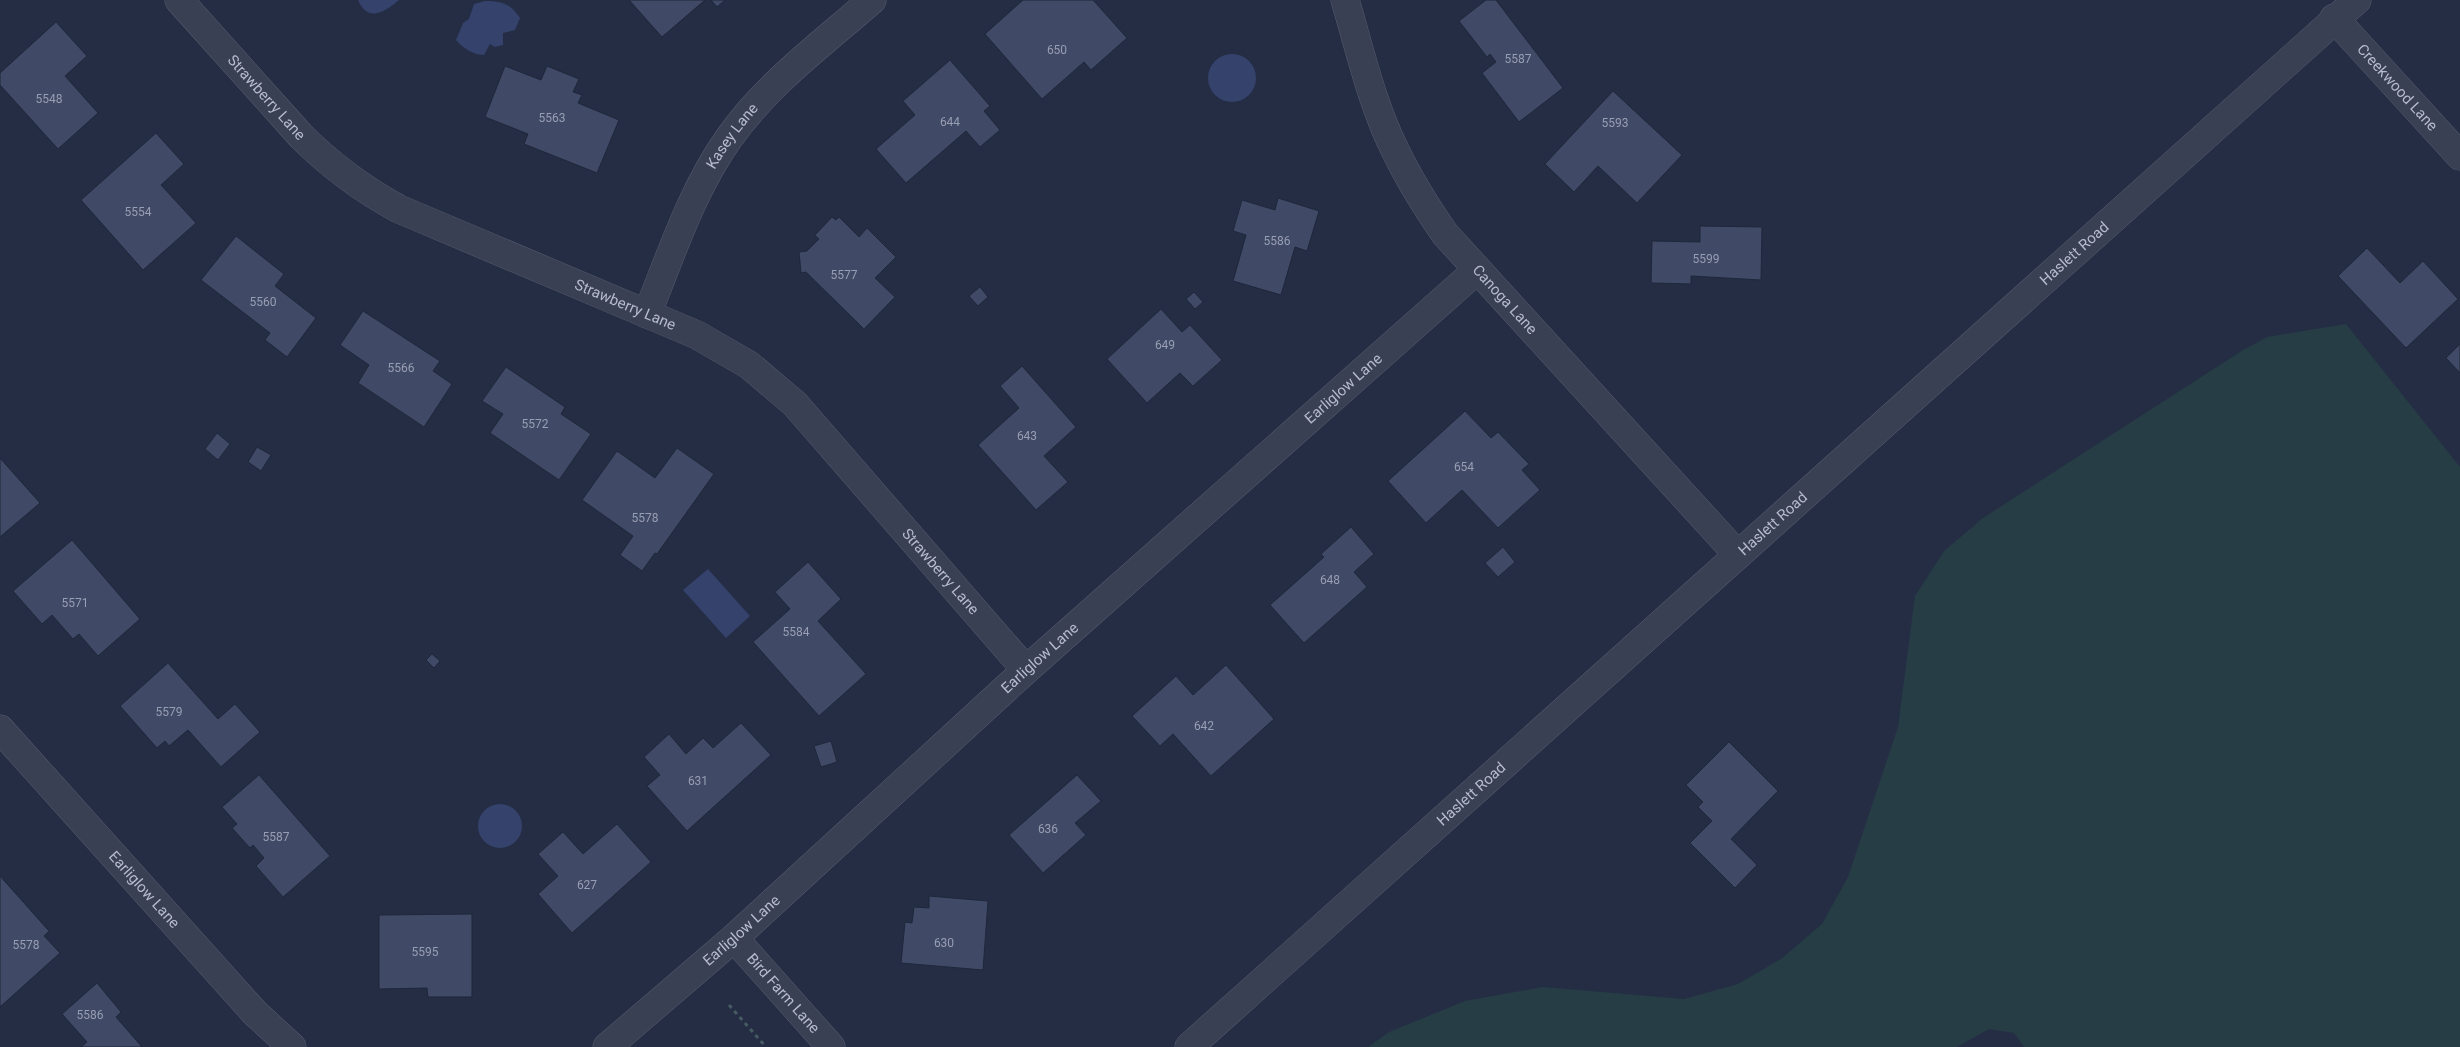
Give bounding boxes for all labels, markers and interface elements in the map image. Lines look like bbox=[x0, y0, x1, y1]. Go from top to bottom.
street label: Creekwood Lane bbox=[2353, 40, 2442, 135]
house number: 650 bbox=[1047, 43, 1067, 57]
street label: Strawberry Lane bbox=[224, 51, 309, 144]
house number: 5587 bbox=[1505, 52, 1532, 66]
house number: 5548 bbox=[36, 92, 63, 106]
street label: Kasey Lane bbox=[703, 100, 762, 172]
house number: 5563 bbox=[539, 111, 565, 125]
house number: 644 bbox=[940, 115, 960, 129]
house number: 5593 bbox=[1602, 116, 1628, 130]
house number: 5554 bbox=[125, 205, 152, 219]
street label: Haslett Road bbox=[2036, 218, 2112, 289]
house number: 5586 bbox=[1264, 234, 1291, 248]
house number: 5599 bbox=[1693, 252, 1719, 266]
street label: Canoga Lane bbox=[1469, 261, 1541, 338]
house number: 5577 bbox=[831, 268, 858, 282]
street label: Strawberry Lane bbox=[572, 275, 679, 334]
house number: 5560 bbox=[250, 295, 277, 309]
house number: 649 bbox=[1155, 338, 1175, 352]
street label: Earliglow Lane bbox=[1301, 349, 1386, 427]
house number: 5566 bbox=[388, 361, 415, 375]
house number: 5572 bbox=[522, 417, 549, 431]
house number: 643 bbox=[1017, 429, 1037, 443]
house number: 654 bbox=[1454, 460, 1474, 474]
street label: Haslett Road bbox=[1735, 488, 1811, 559]
house number: 5578 bbox=[632, 511, 659, 525]
street label: Strawberry Lane bbox=[898, 525, 983, 618]
house number: 648 bbox=[1320, 573, 1340, 587]
house number: 5571 bbox=[62, 596, 88, 610]
street label: Earliglow Lane bbox=[998, 619, 1082, 697]
house number: 5584 bbox=[783, 625, 810, 639]
house number: 5579 bbox=[156, 705, 182, 719]
house number: 642 bbox=[1194, 719, 1214, 733]
street label: Haslett Road bbox=[1433, 759, 1509, 830]
house number: 631 bbox=[688, 774, 708, 788]
house number: 636 bbox=[1038, 822, 1058, 836]
house number: 5587 bbox=[263, 830, 290, 844]
street label: Earliglow Lane bbox=[105, 848, 184, 932]
house number: 627 bbox=[577, 878, 597, 892]
street label: Earliglow Lane bbox=[699, 891, 784, 970]
house number: 630 bbox=[934, 936, 954, 950]
house number: 5578 bbox=[13, 938, 40, 952]
house number: 5595 bbox=[412, 945, 439, 959]
street label: Bird Farm Lane bbox=[743, 950, 823, 1037]
house number: 5586 bbox=[77, 1008, 104, 1022]

